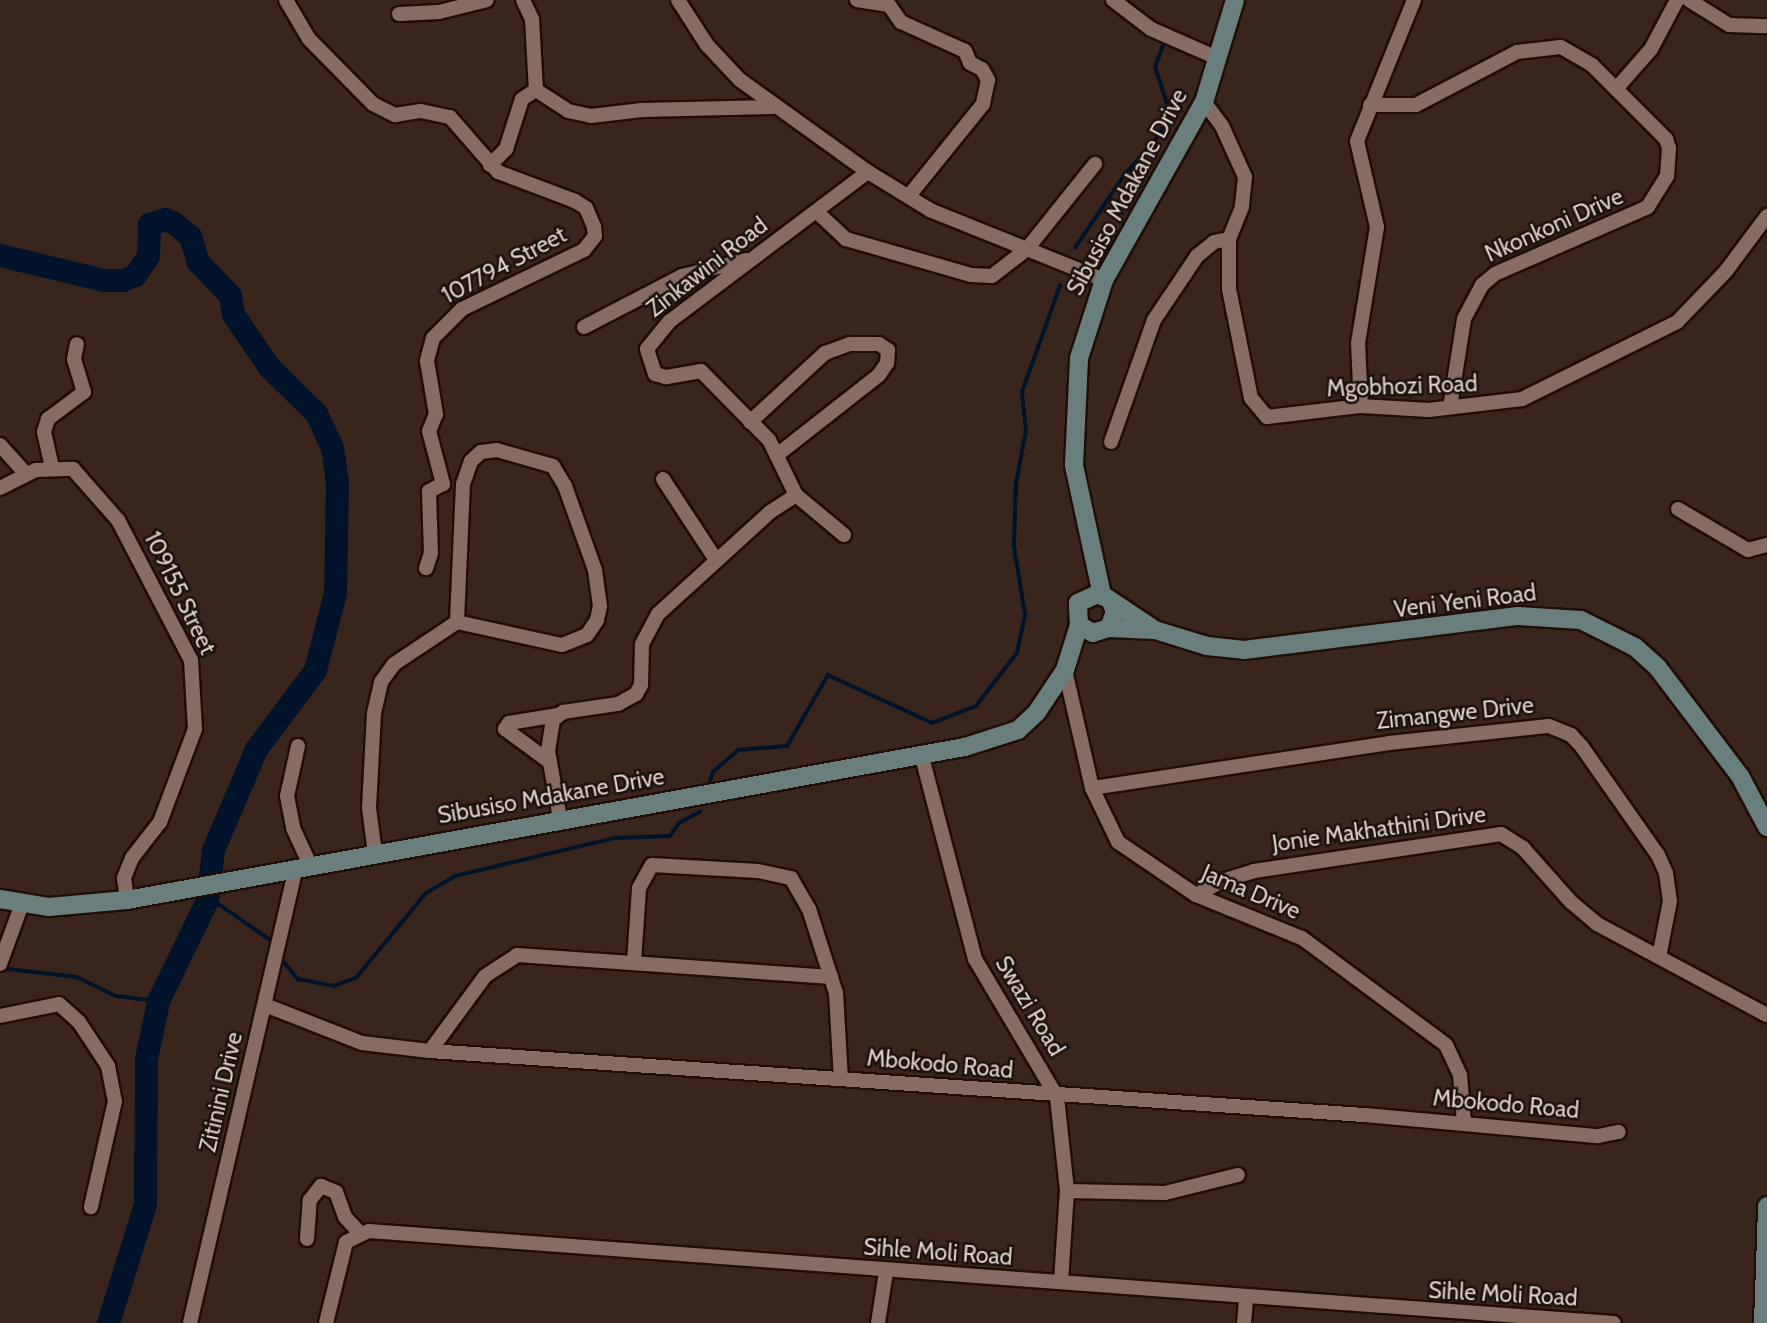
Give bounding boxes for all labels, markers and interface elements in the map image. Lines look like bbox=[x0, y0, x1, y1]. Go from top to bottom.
street label: Sibusiso Mdakane Drive bbox=[1061, 84, 1193, 300]
street label: Nkonkoni Drive bbox=[1481, 182, 1627, 268]
street label: Zinkawini Road bbox=[641, 211, 773, 323]
street label: 107794 Street bbox=[437, 221, 571, 309]
street label: Mgobhozi Road bbox=[1326, 370, 1478, 402]
street label: 109155 Street bbox=[138, 527, 222, 659]
street label: Veni Yeni Road bbox=[1392, 579, 1538, 623]
street label: Zimangwe Drive bbox=[1375, 691, 1535, 735]
street label: Sibusiso Mdakane Drive bbox=[436, 762, 666, 830]
street label: Jonie Makhathini Drive bbox=[1270, 800, 1488, 858]
street label: Jama Drive bbox=[1197, 859, 1305, 925]
street label: Swazi Road bbox=[989, 951, 1071, 1061]
street label: Zitinini Drive bbox=[194, 1029, 248, 1155]
street label: Mbokodo Road bbox=[866, 1044, 1014, 1084]
street label: Mbokodo Road bbox=[1432, 1084, 1580, 1124]
street label: Sihle Moli Road bbox=[863, 1233, 1013, 1271]
street label: Sihle Moli Road bbox=[1428, 1276, 1578, 1312]

